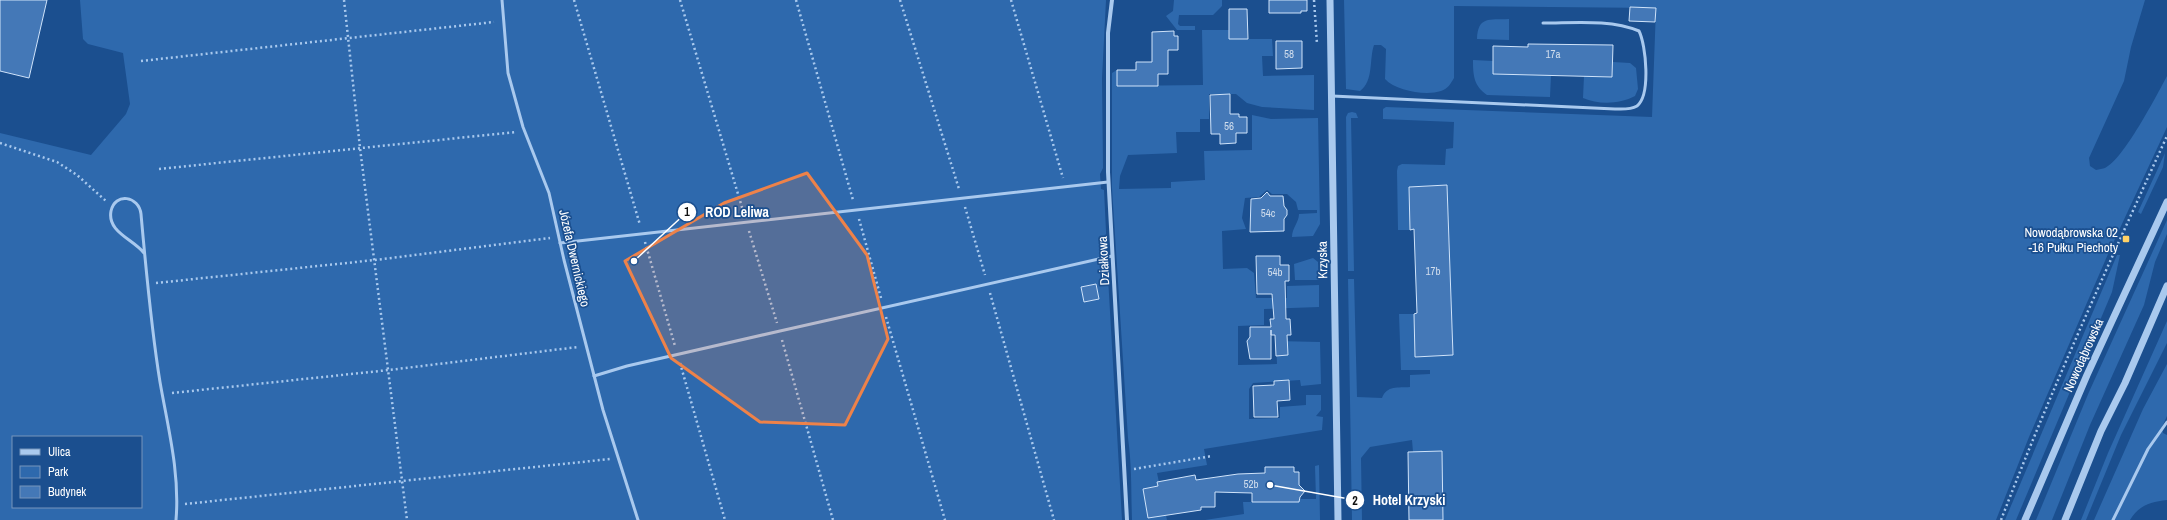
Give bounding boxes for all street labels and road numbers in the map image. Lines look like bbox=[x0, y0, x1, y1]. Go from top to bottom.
street label: Józefa Dwernickiego bbox=[555, 208, 594, 309]
street label: Działkowa bbox=[1094, 236, 1113, 286]
street label: Krzyska bbox=[1314, 241, 1331, 279]
street label: Nowodąbrowska bbox=[2060, 316, 2107, 395]

